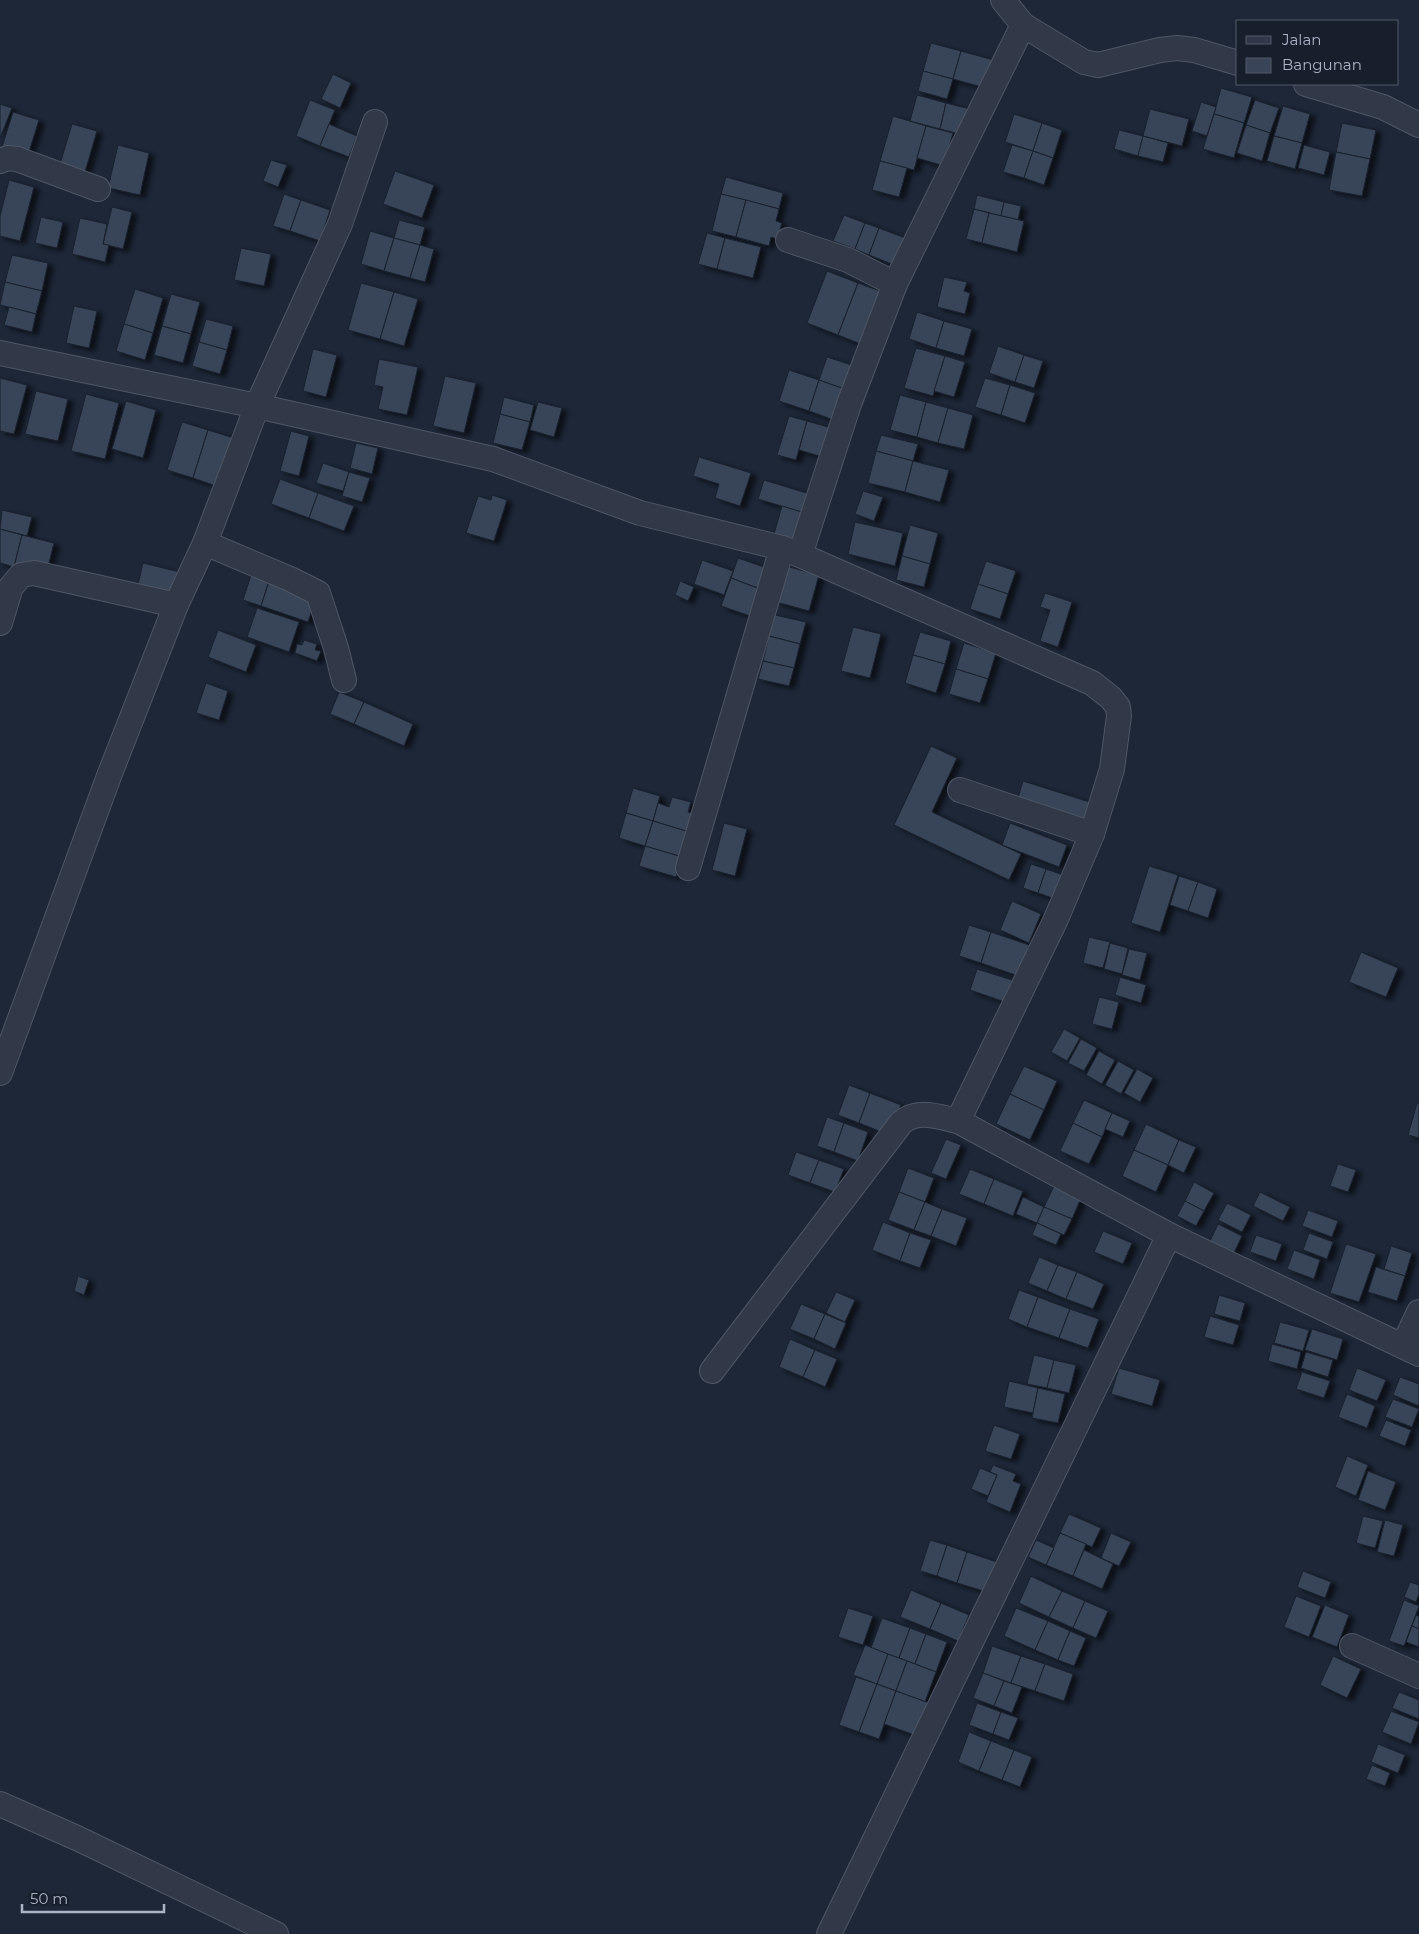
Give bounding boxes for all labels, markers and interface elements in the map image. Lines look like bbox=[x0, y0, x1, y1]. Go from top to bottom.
legend bbox=[1236, 20, 1399, 85]
text: Jalan bbox=[1281, 30, 1321, 49]
text: Bangunan bbox=[1282, 55, 1362, 74]
scale bar bbox=[22, 1882, 165, 1914]
text: 50 m bbox=[30, 1889, 68, 1908]

